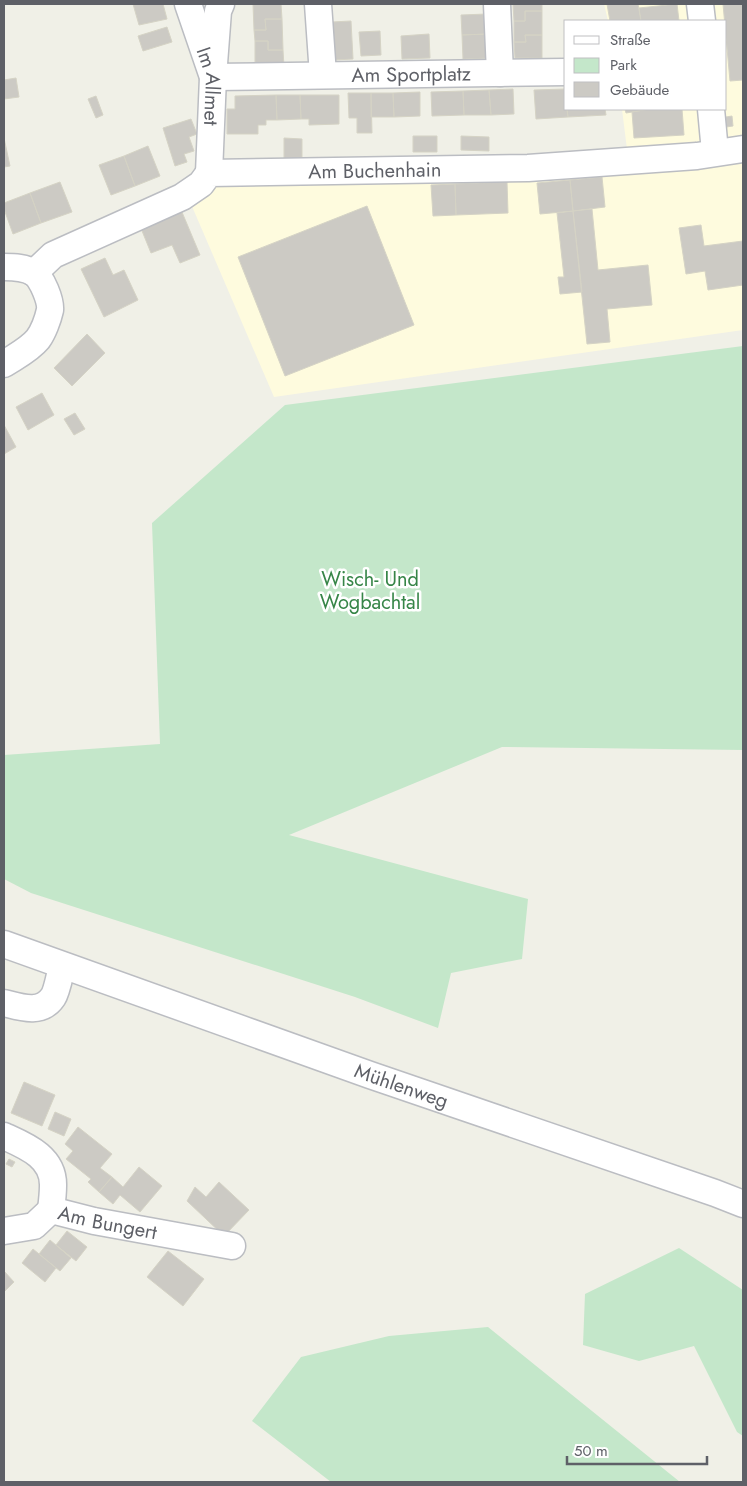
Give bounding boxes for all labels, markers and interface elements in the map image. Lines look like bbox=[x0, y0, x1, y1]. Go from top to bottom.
legend bbox=[564, 20, 727, 110]
text: Straße bbox=[610, 29, 651, 51]
street label: Im Allmet bbox=[189, 43, 228, 126]
text: Park bbox=[610, 54, 637, 76]
street label: Am Sportplatz bbox=[351, 59, 471, 90]
text: Gebäude bbox=[610, 79, 670, 101]
street label: Am Buchenhain bbox=[308, 155, 442, 186]
park label: Wisch- Und Wogbachtal bbox=[320, 565, 420, 617]
street label: Mühlenweg bbox=[351, 1056, 452, 1115]
street label: Am Bungert bbox=[55, 1198, 160, 1247]
scale bar bbox=[567, 1434, 707, 1466]
text: 50 m bbox=[574, 1440, 608, 1462]

